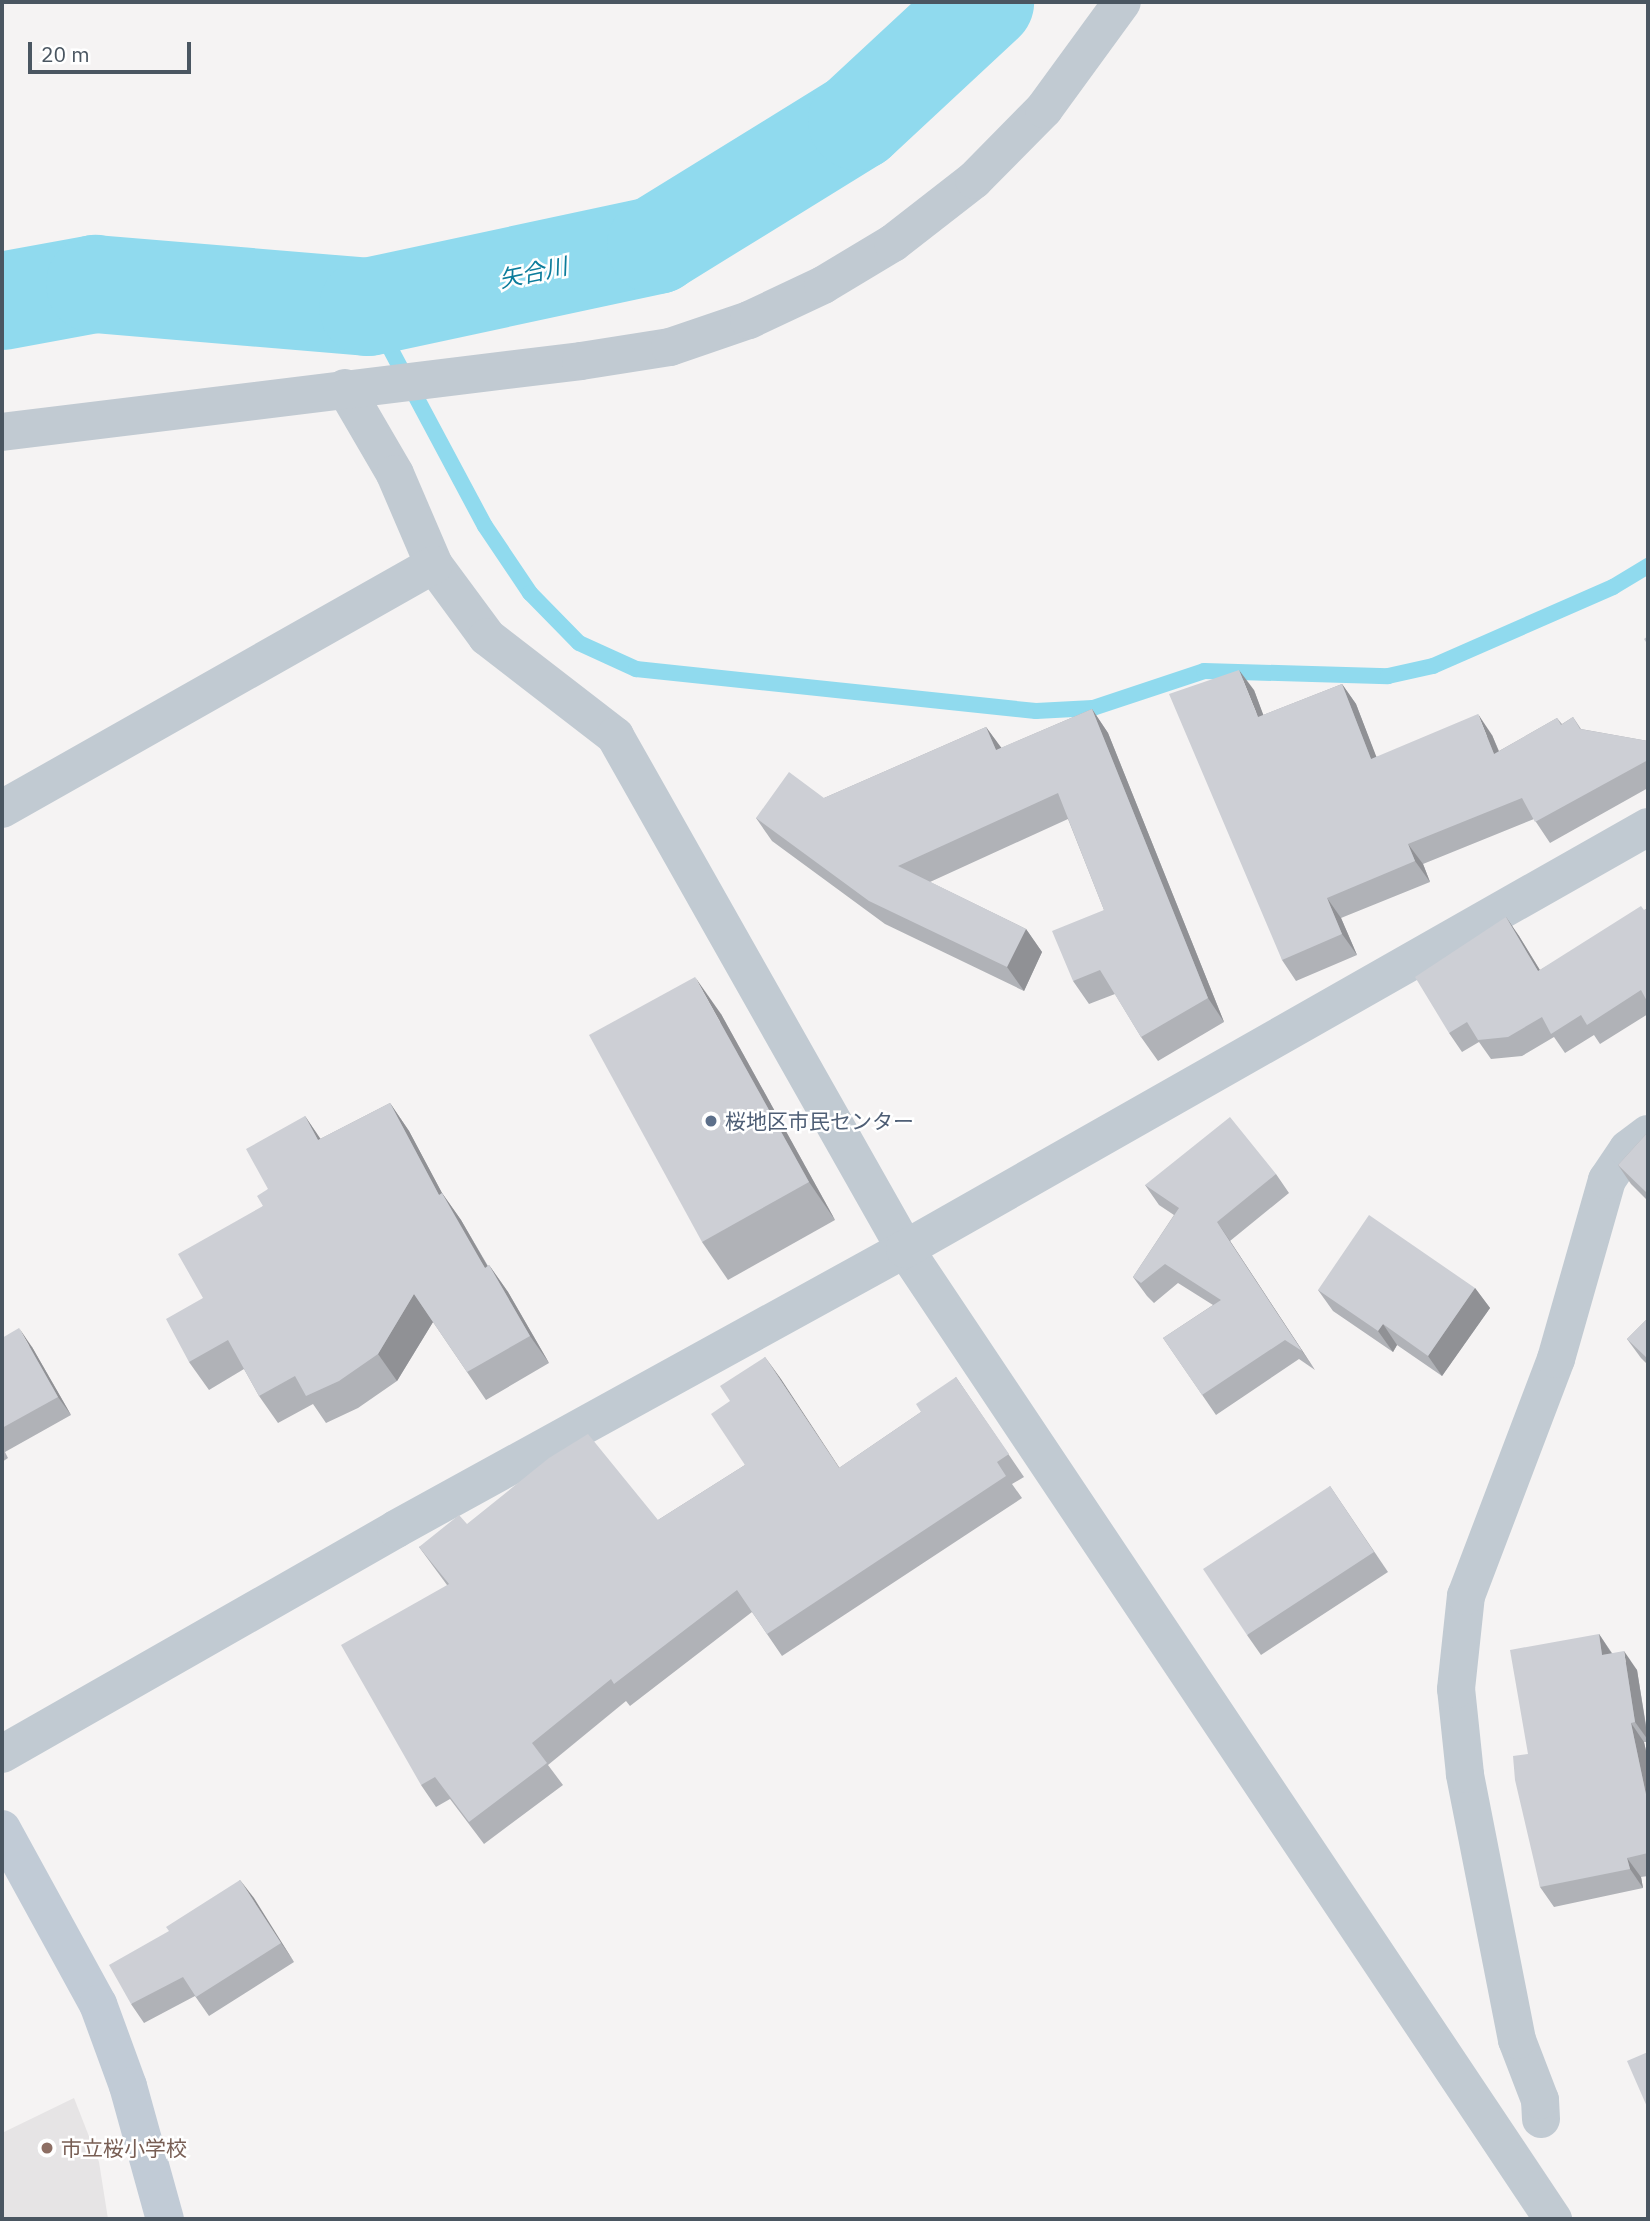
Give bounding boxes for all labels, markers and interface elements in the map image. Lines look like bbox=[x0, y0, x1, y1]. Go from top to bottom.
scale bar bbox=[32, 28, 194, 72]
text: 20 m bbox=[41, 40, 90, 68]
water label: 矢合川 bbox=[496, 251, 570, 293]
place label: 桜地区市民センター bbox=[725, 1108, 914, 1134]
marker: 桜地区市民センター bbox=[703, 1113, 719, 1129]
place label: 市立桜小学校 bbox=[61, 2135, 187, 2161]
marker: 市立桜小学校 bbox=[39, 2140, 55, 2156]

